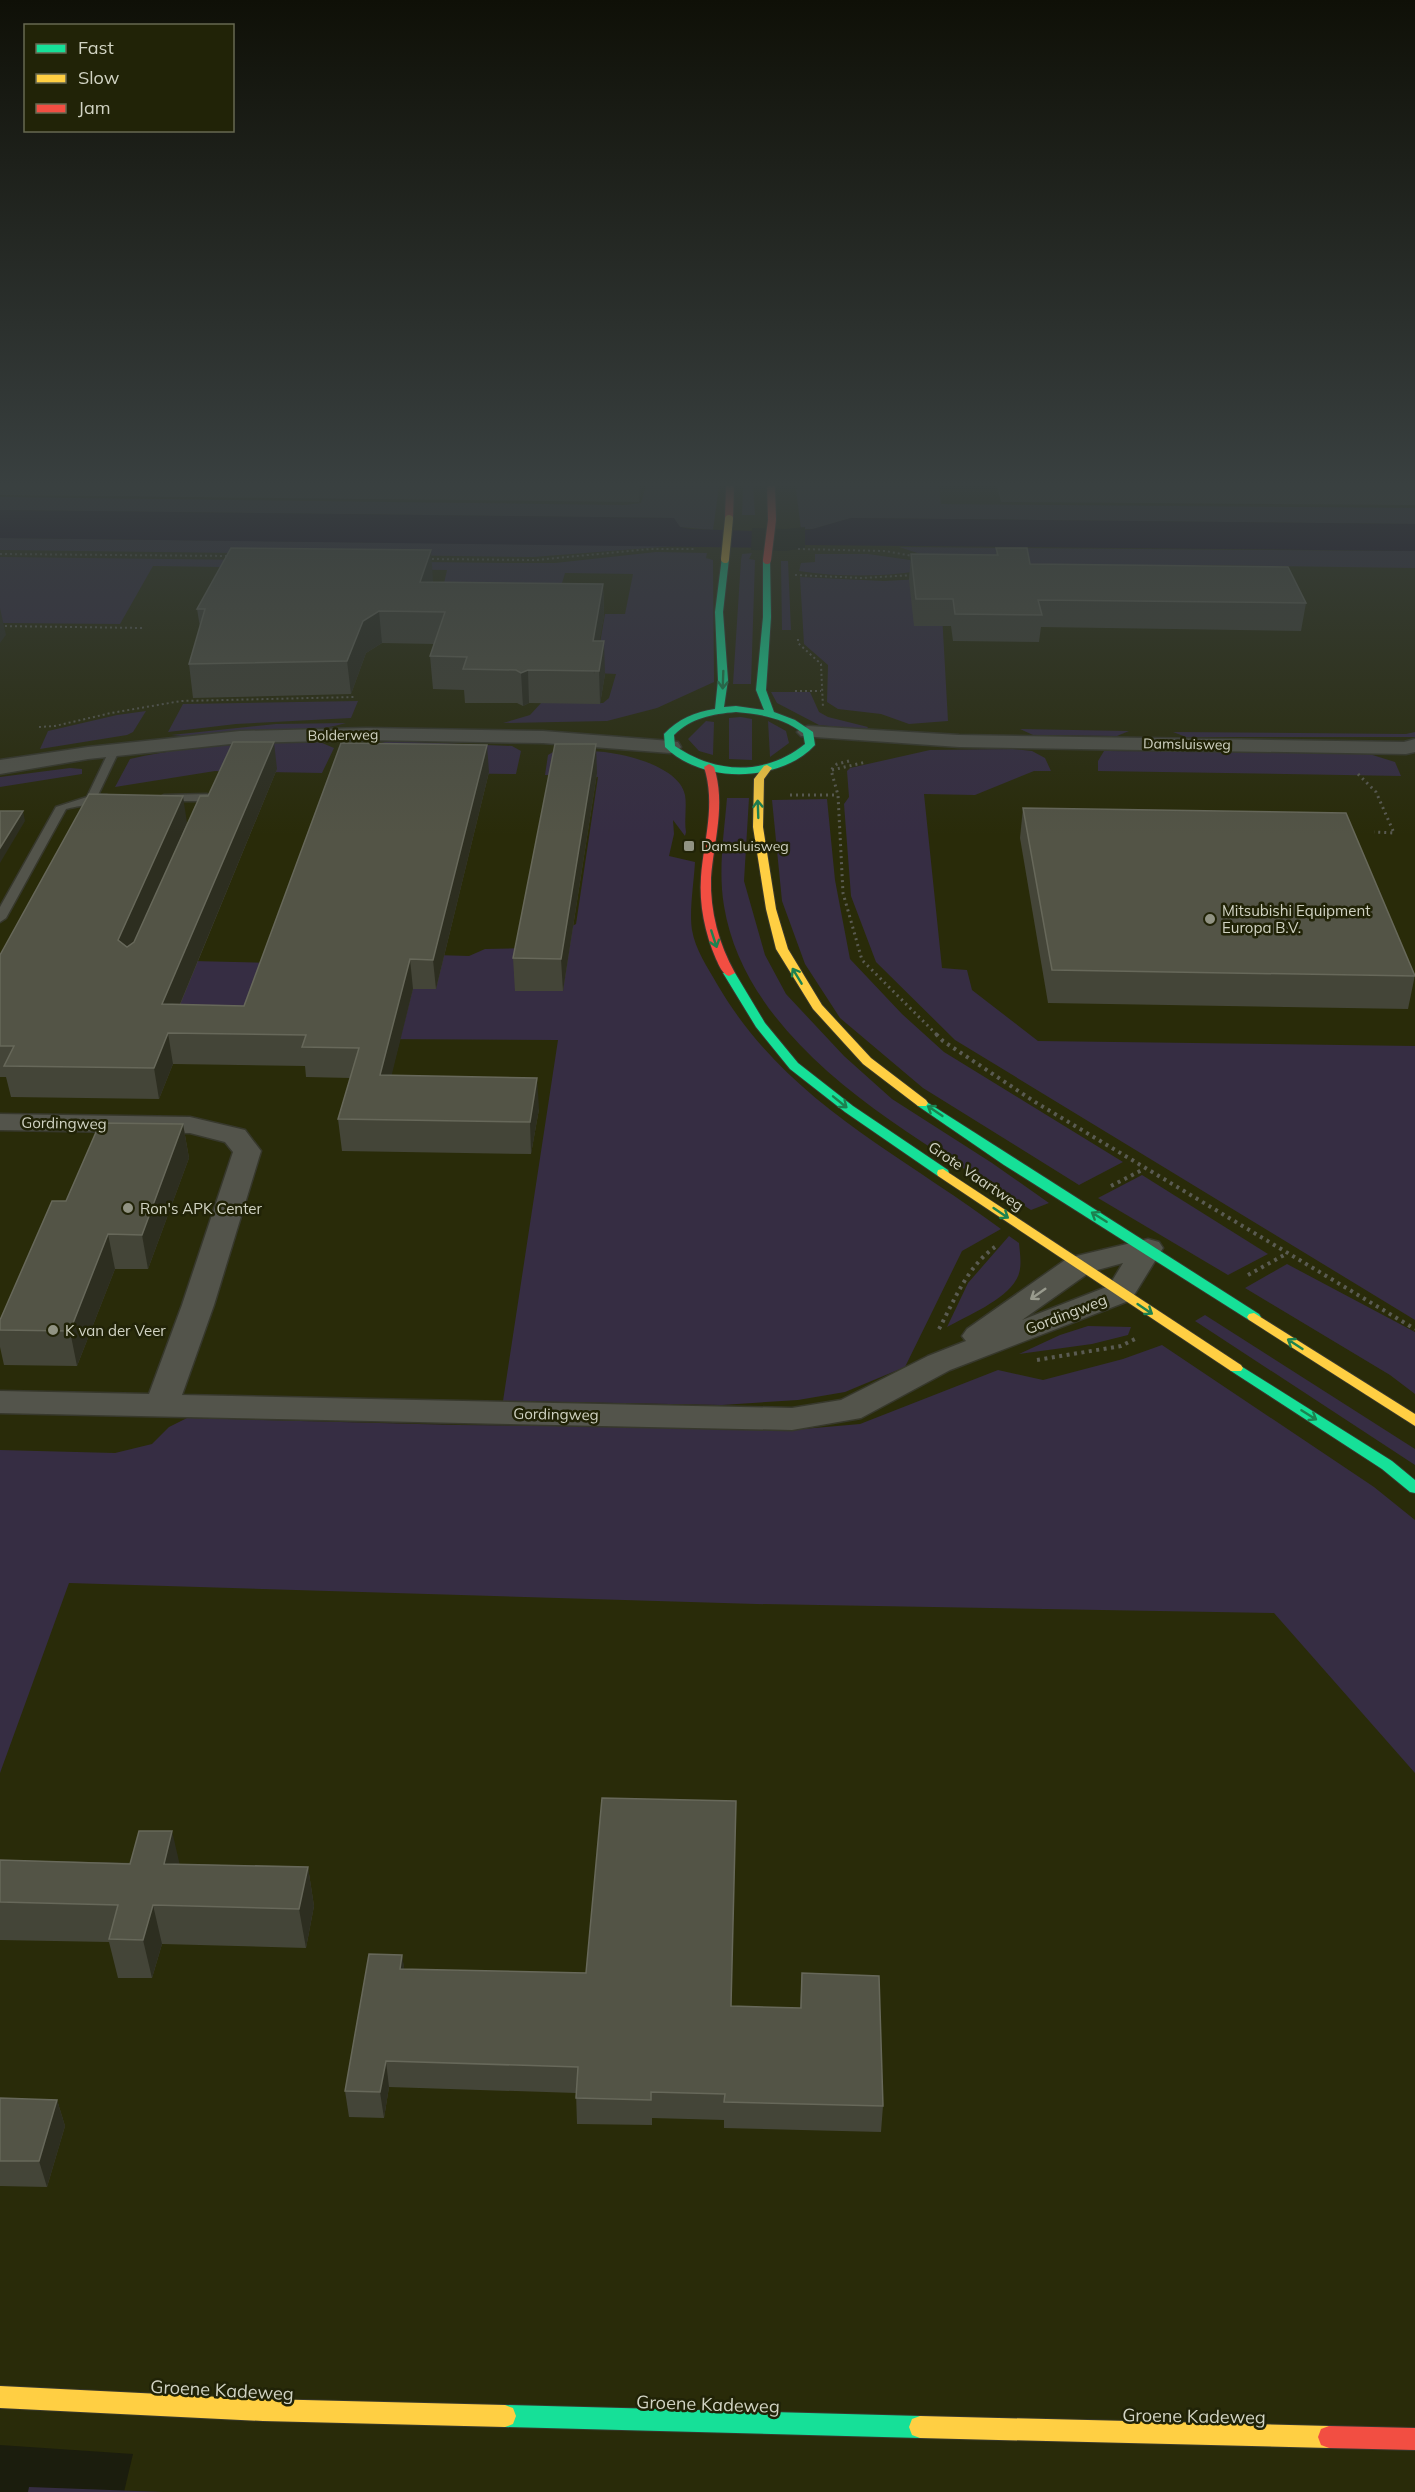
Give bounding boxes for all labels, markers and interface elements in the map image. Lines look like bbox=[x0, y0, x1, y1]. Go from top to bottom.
legend bbox=[24, 24, 234, 132]
text: Fast bbox=[78, 36, 114, 59]
text: Slow bbox=[78, 66, 120, 89]
text: Jam bbox=[78, 96, 111, 119]
one-way arrow bbox=[718, 670, 729, 690]
street label: Bolderweg bbox=[308, 725, 378, 745]
street label: Damsluisweg bbox=[1143, 734, 1231, 754]
one-way arrow bbox=[752, 799, 763, 819]
place label: Damsluisweg bbox=[701, 837, 789, 855]
marker: Damsluisweg bbox=[682, 839, 696, 853]
place label: Mitsubishi Equipment Europa B.V. bbox=[1222, 901, 1370, 937]
marker: Mitsubishi Equipment Europa B.V. bbox=[1203, 912, 1217, 926]
one-way arrow bbox=[709, 929, 720, 948]
one-way arrow bbox=[791, 968, 803, 985]
one-way arrow bbox=[832, 1096, 848, 1109]
one-way arrow bbox=[927, 1105, 943, 1117]
street label: Gordingweg bbox=[21, 1113, 107, 1133]
street label: Grote Vaartweg bbox=[925, 1137, 1027, 1215]
place label: Ron's APK Center bbox=[140, 1199, 262, 1218]
marker: Ron's APK Center bbox=[121, 1201, 135, 1215]
one-way arrow bbox=[992, 1207, 1009, 1219]
one-way arrow bbox=[1090, 1210, 1107, 1223]
one-way arrow bbox=[1030, 1288, 1046, 1300]
street label: Gordingweg bbox=[1023, 1290, 1109, 1338]
one-way arrow bbox=[1136, 1303, 1152, 1315]
place label: K van der Veer bbox=[65, 1321, 166, 1340]
marker: K van der Veer bbox=[46, 1323, 60, 1337]
one-way arrow bbox=[1287, 1338, 1304, 1350]
street label: Gordingweg bbox=[513, 1404, 599, 1424]
one-way arrow bbox=[1300, 1409, 1317, 1421]
street label: Groene Kadeweg bbox=[150, 2375, 294, 2405]
street label: Groene Kadeweg bbox=[636, 2390, 780, 2418]
street label: Groene Kadeweg bbox=[1122, 2403, 1266, 2429]

